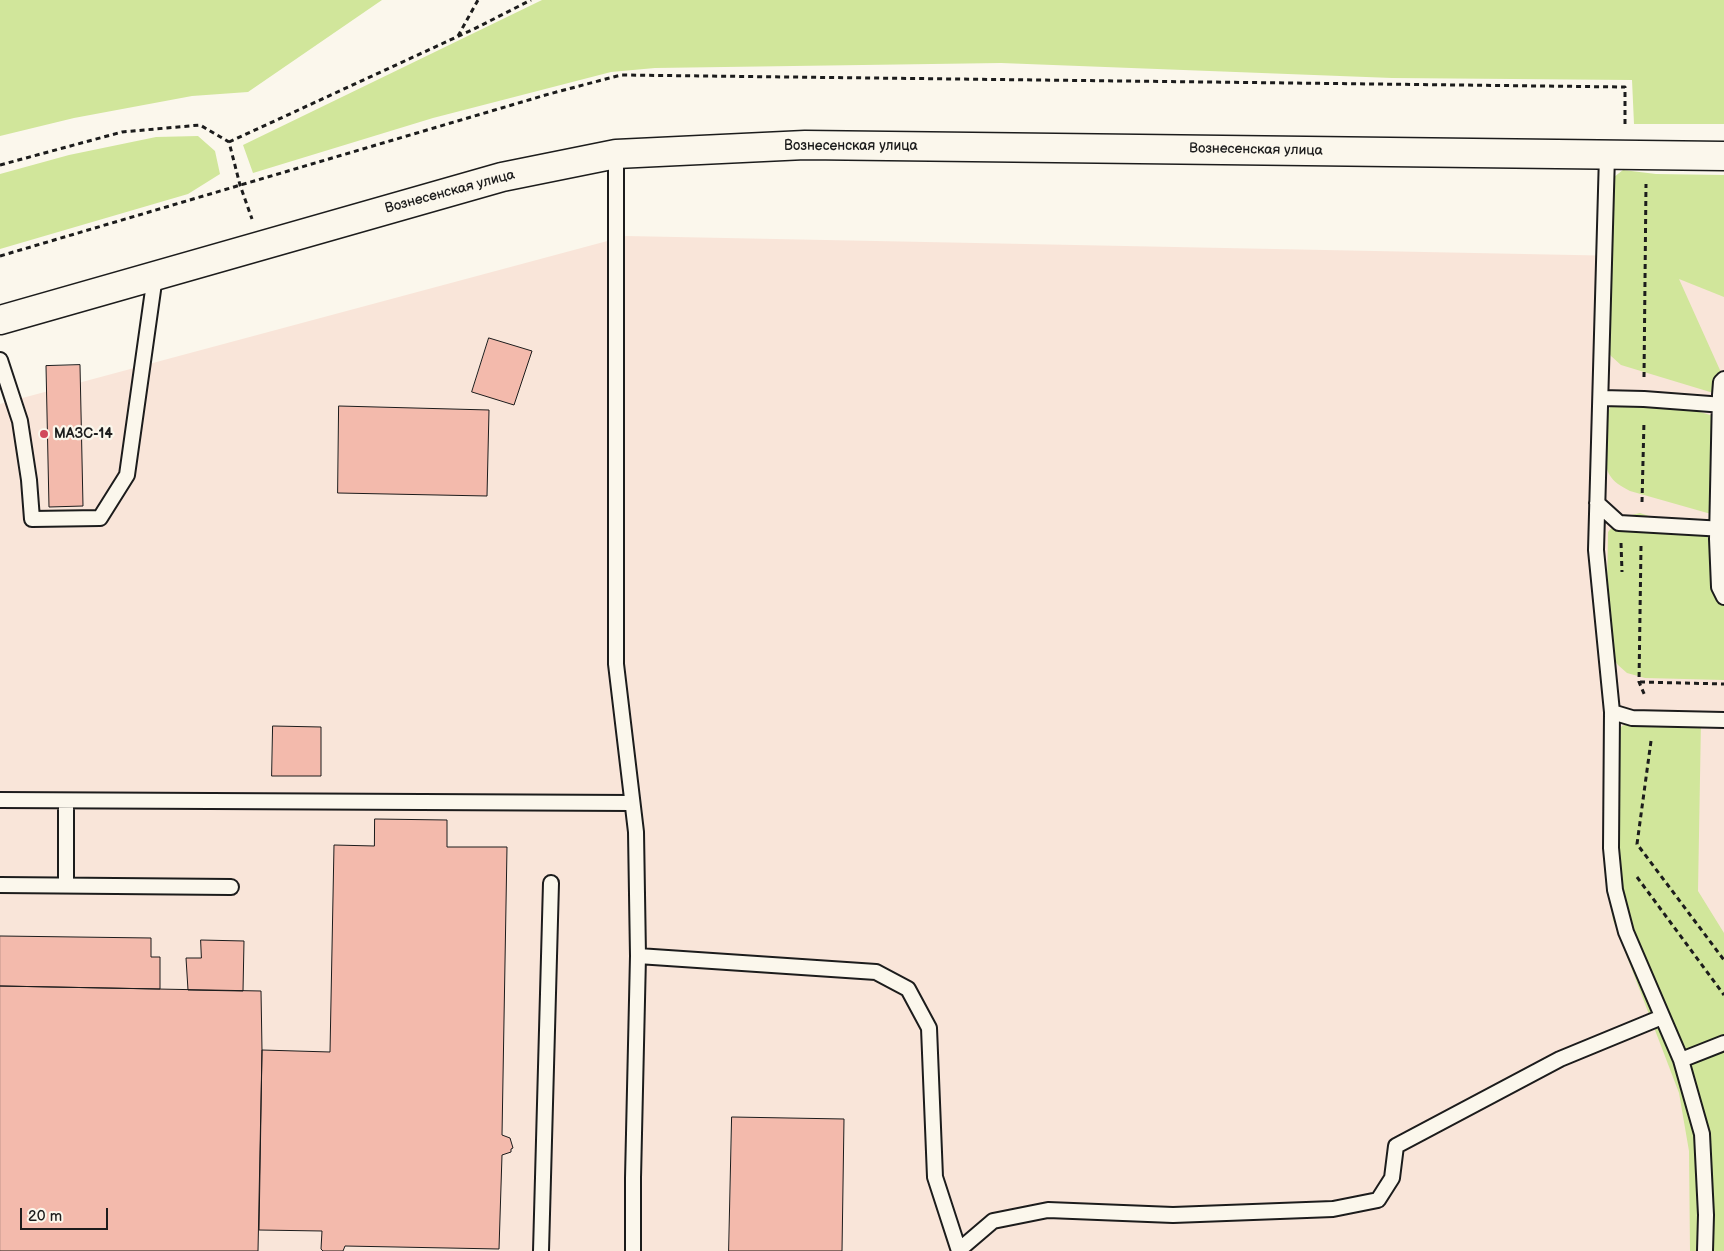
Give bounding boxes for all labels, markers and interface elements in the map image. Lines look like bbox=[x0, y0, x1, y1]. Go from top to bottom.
street label: Вознесенская улица bbox=[784, 138, 918, 154]
street label: Вознесенская улица bbox=[1189, 140, 1323, 160]
street label: Вознесенская улица bbox=[383, 167, 517, 217]
place label: МАЗС-14 bbox=[54, 426, 113, 442]
marker: МАЗС-14 bbox=[38, 428, 50, 440]
scale bar bbox=[22, 1198, 110, 1230]
text: 20 m bbox=[28, 1207, 62, 1226]

